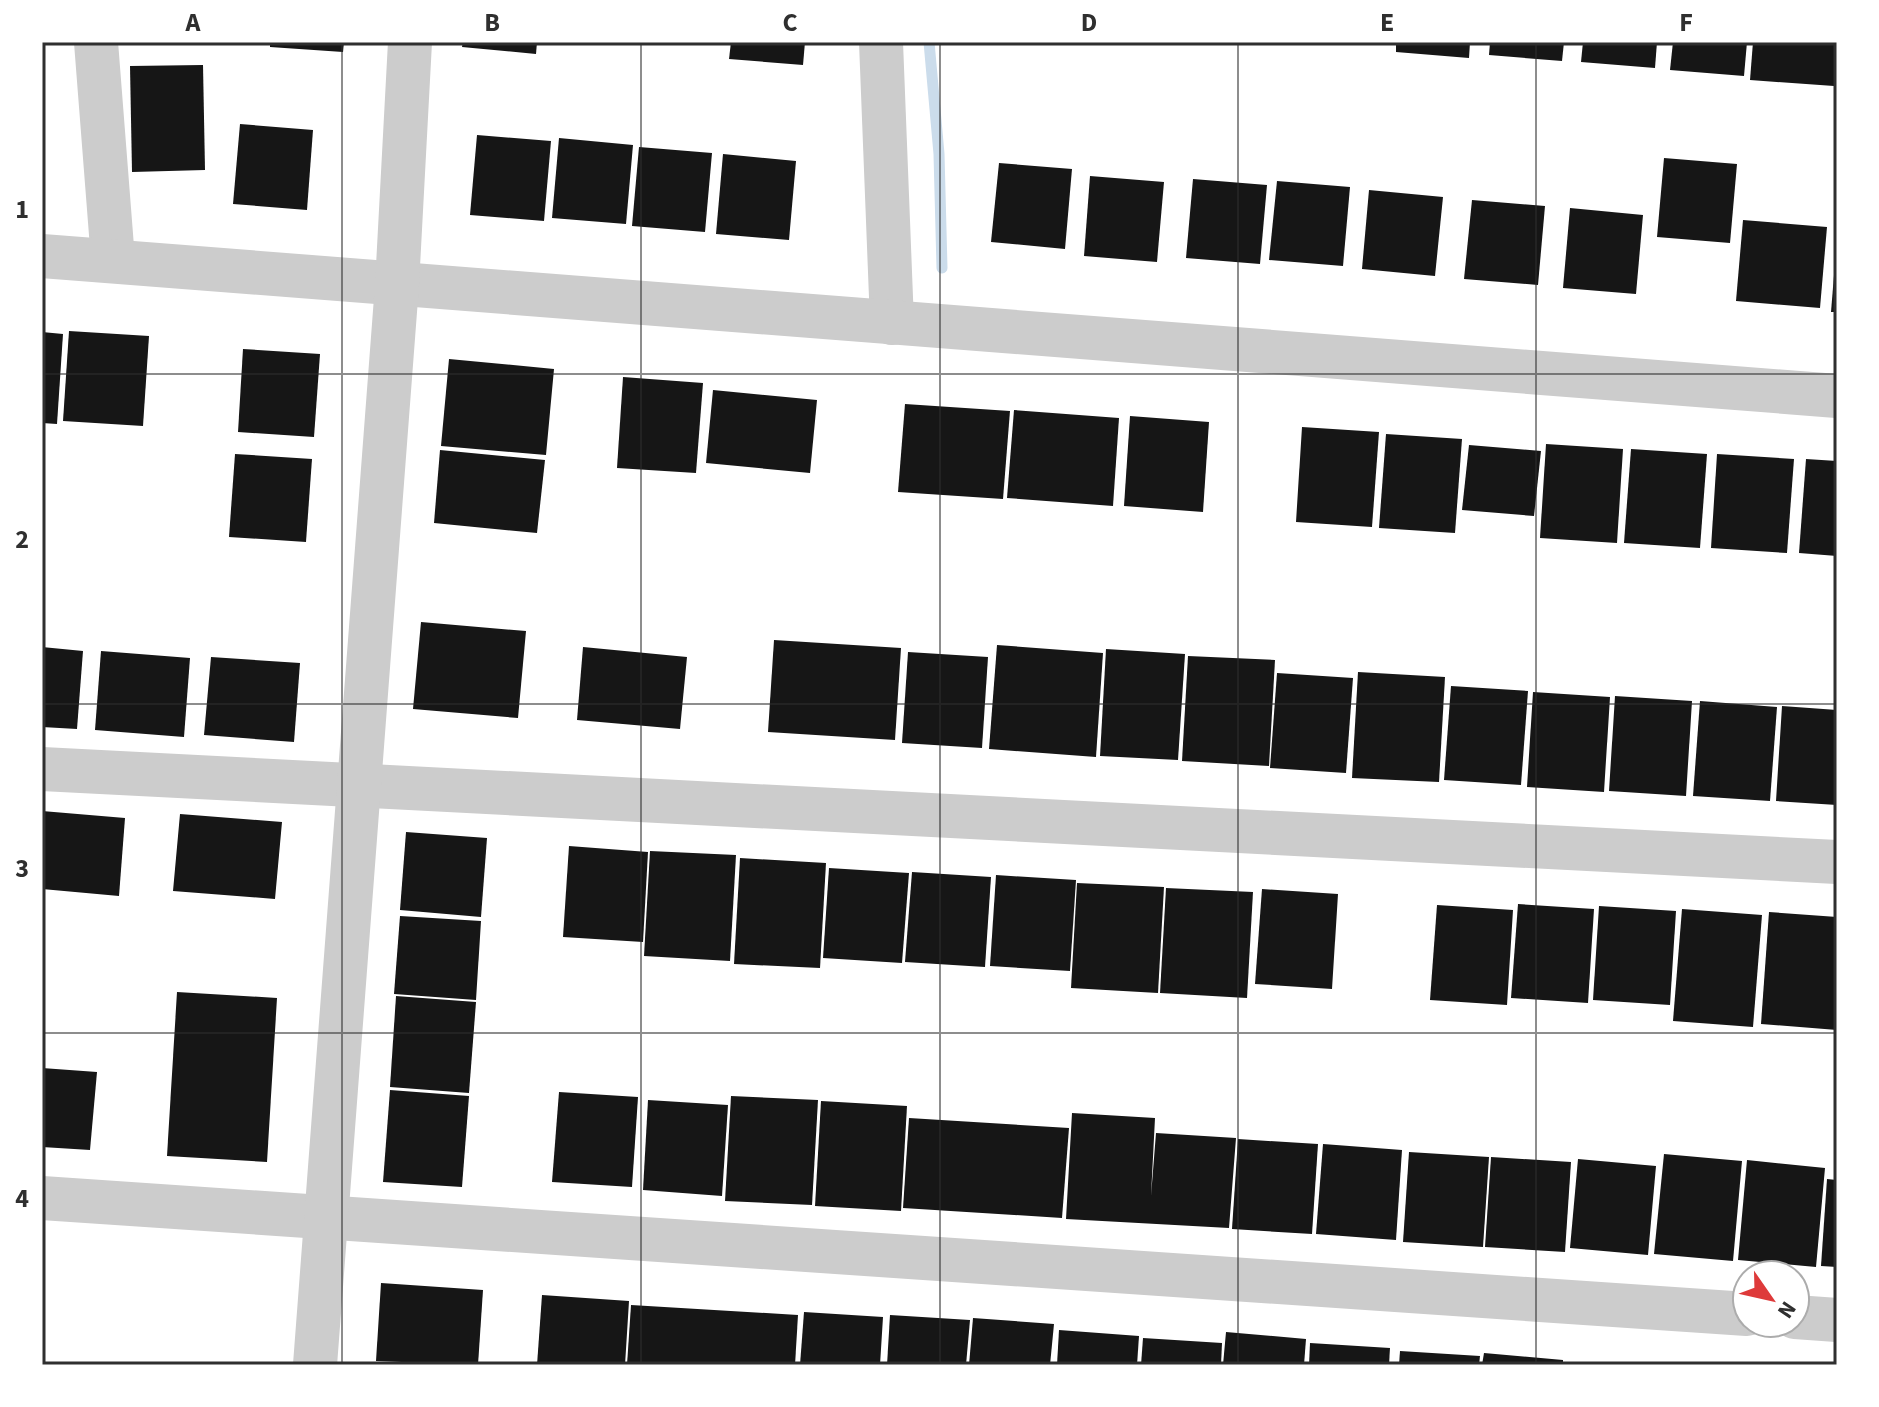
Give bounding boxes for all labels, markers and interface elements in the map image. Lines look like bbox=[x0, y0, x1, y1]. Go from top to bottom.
text: A bbox=[185, 4, 202, 41]
text: B bbox=[484, 4, 500, 41]
text: C bbox=[782, 4, 798, 41]
text: D bbox=[1081, 4, 1097, 41]
text: E bbox=[1380, 4, 1394, 41]
text: F bbox=[1679, 4, 1693, 41]
text: 1 bbox=[15, 191, 29, 228]
text: 2 bbox=[15, 521, 29, 558]
text: 3 bbox=[15, 850, 29, 887]
text: 4 bbox=[15, 1180, 29, 1217]
north arrow bbox=[1731, 1259, 1811, 1339]
text: N bbox=[1769, 1295, 1804, 1325]

